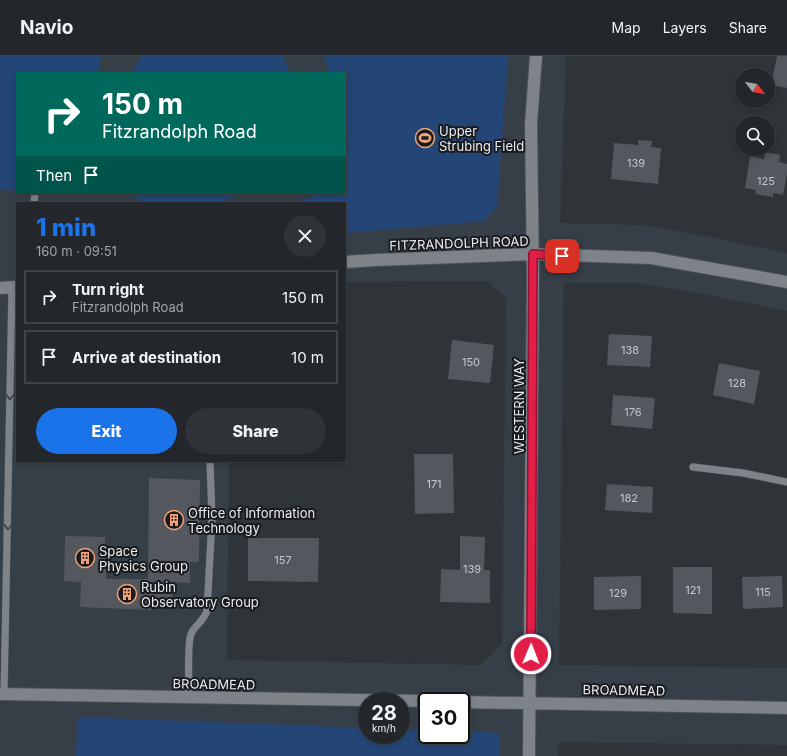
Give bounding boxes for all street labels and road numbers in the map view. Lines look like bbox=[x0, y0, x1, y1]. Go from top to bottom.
street label: FITZRANDOLPH ROAD bbox=[389, 233, 529, 253]
street label: WESTERN WAY bbox=[511, 358, 527, 454]
street label: BROADMEAD bbox=[173, 675, 255, 693]
street label: BROADMEAD bbox=[583, 681, 665, 699]

